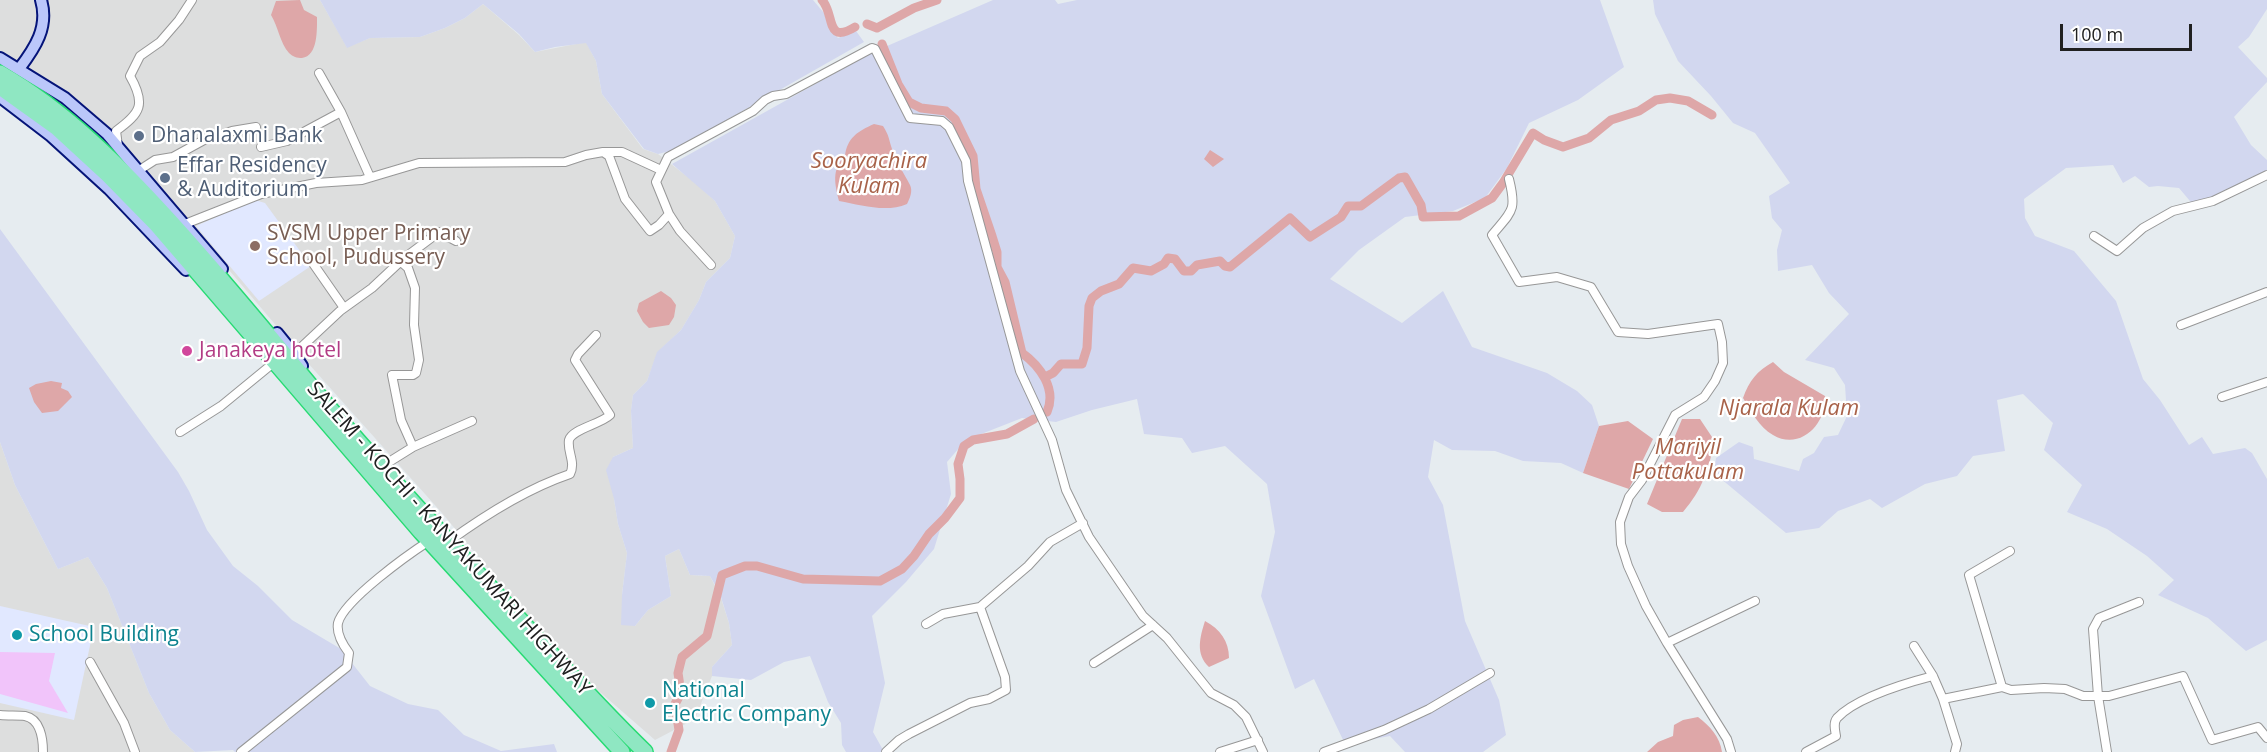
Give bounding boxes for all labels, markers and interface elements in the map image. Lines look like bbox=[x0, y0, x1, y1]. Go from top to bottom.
scale bar bbox=[2063, 12, 2195, 50]
text: 100 m bbox=[2071, 22, 2123, 46]
place label: Dhanalaxmi Bank bbox=[151, 123, 323, 149]
marker: Dhanalaxmi Bank bbox=[132, 129, 146, 143]
water label: Sooryachira Kulam bbox=[811, 149, 927, 200]
place label: Effar Residency & Auditorium bbox=[177, 153, 327, 203]
marker: Effar Residency & Auditorium bbox=[158, 171, 172, 185]
place label: SVSM Upper Primary School, Pudussery bbox=[267, 221, 470, 271]
marker: SVSM Upper Primary School, Pudussery bbox=[248, 239, 262, 253]
place label: Janakeya hotel bbox=[199, 338, 341, 364]
marker: Janakeya hotel bbox=[180, 344, 194, 358]
street label: SALEM - KOCHI - KANYAKUMARI HIGHWAY bbox=[301, 377, 597, 701]
water label: Njarala Kulam bbox=[1719, 396, 1859, 422]
water label: Mariyil Pottakulam bbox=[1632, 435, 1744, 487]
place label: School Building bbox=[29, 622, 179, 648]
marker: School Building bbox=[10, 628, 24, 642]
place label: National Electric Company bbox=[662, 678, 831, 728]
marker: National Electric Company bbox=[643, 696, 657, 710]

